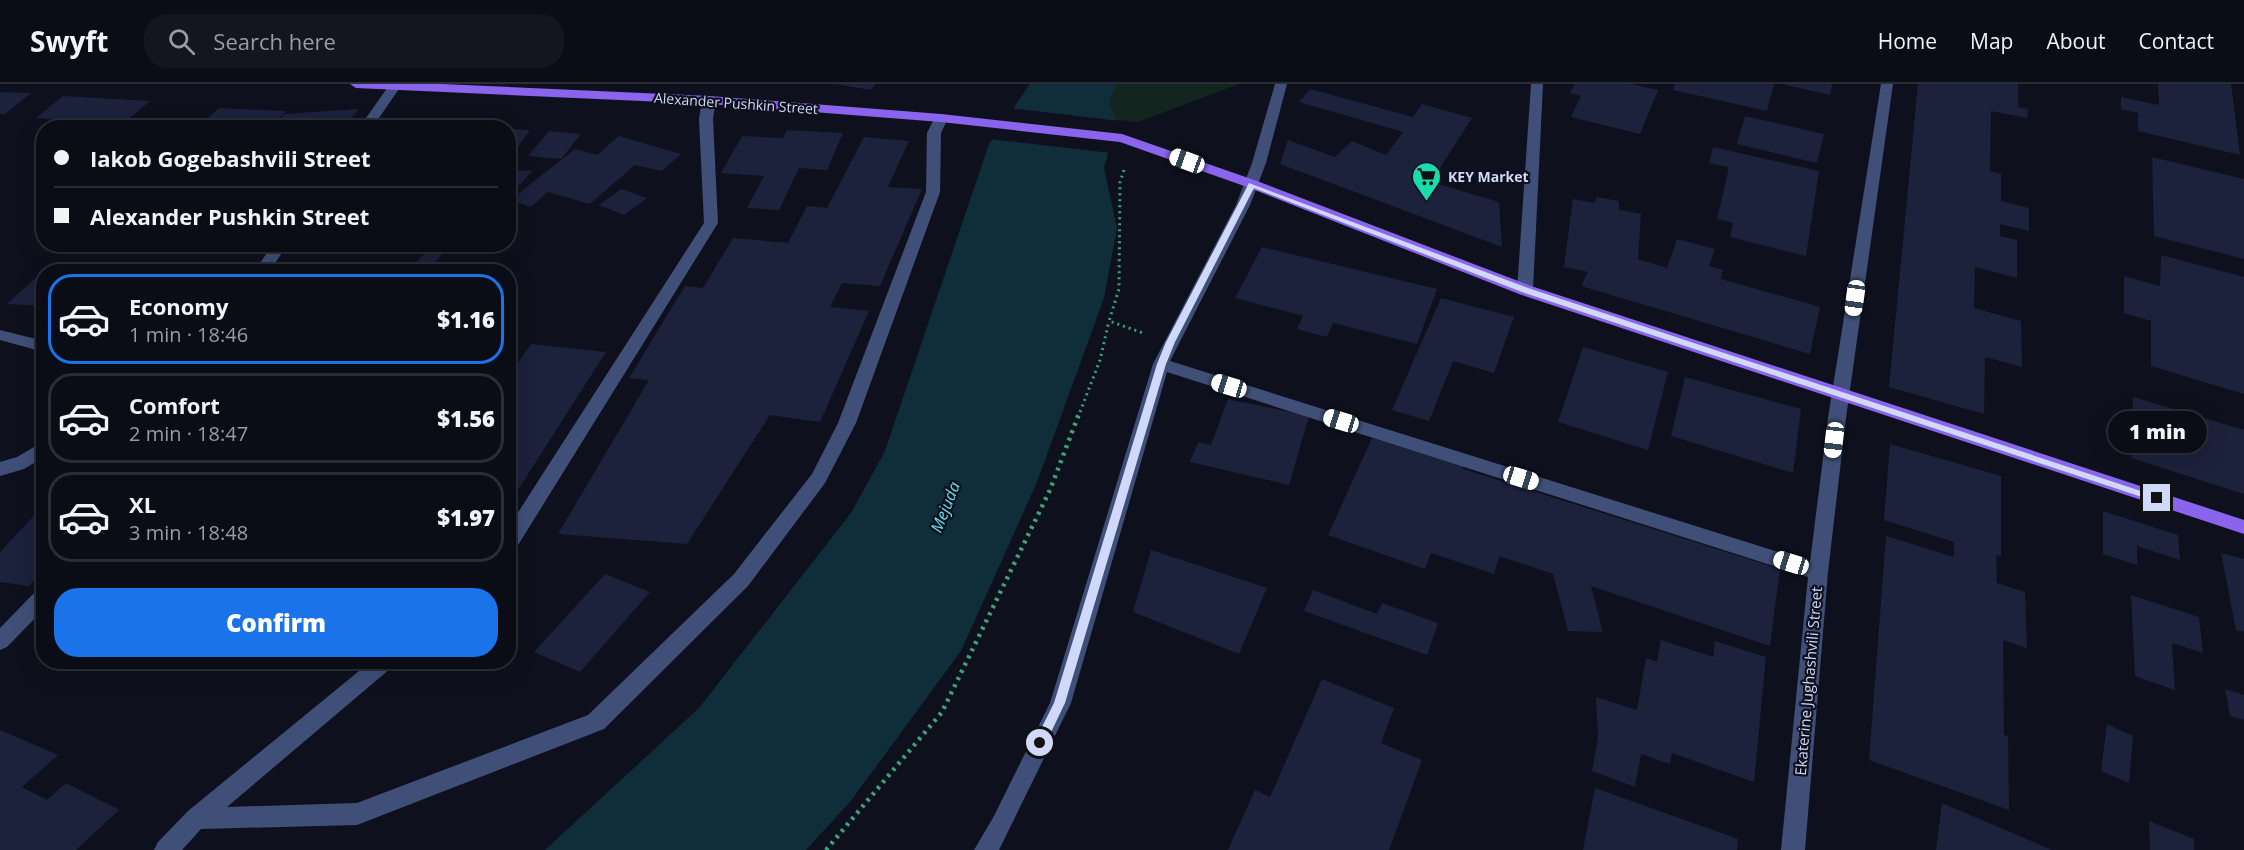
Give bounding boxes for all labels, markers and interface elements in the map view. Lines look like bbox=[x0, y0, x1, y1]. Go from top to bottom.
search box bbox=[144, 14, 564, 68]
text: Swyft bbox=[30, 22, 108, 60]
icon: search bbox=[165, 25, 198, 58]
text: Search here bbox=[213, 26, 336, 56]
text: Home bbox=[1878, 27, 1937, 55]
text: Map bbox=[1970, 27, 2013, 55]
text: About bbox=[2046, 27, 2106, 55]
text: Contact bbox=[2139, 27, 2214, 55]
street label: Alexander Pushkin Street bbox=[653, 88, 819, 118]
text: Iakob Gogebashvili Street bbox=[90, 143, 371, 173]
car bbox=[1167, 146, 1207, 176]
supermarket icon: KEY Market bbox=[1411, 160, 1443, 202]
place label: KEY Market bbox=[1448, 167, 1529, 186]
text: Alexander Pushkin Street bbox=[90, 201, 369, 231]
car bbox=[1844, 279, 1866, 317]
text: Economy bbox=[129, 291, 228, 321]
icon: car bbox=[57, 292, 111, 346]
text: $1.16 bbox=[437, 304, 495, 334]
text: 1 min · 18:46 bbox=[129, 321, 248, 348]
car bbox=[1209, 372, 1249, 400]
text: Comfort bbox=[129, 390, 220, 420]
icon: car bbox=[57, 391, 111, 445]
text: $1.56 bbox=[437, 403, 495, 433]
car bbox=[1321, 407, 1361, 435]
callout: 1 min bbox=[2108, 411, 2206, 453]
text: 1 min bbox=[2129, 418, 2186, 445]
text: 2 min · 18:47 bbox=[129, 420, 248, 447]
car bbox=[1823, 421, 1845, 459]
car bbox=[1501, 464, 1541, 492]
water label: Mejuda bbox=[925, 478, 965, 536]
route end bbox=[2143, 484, 2170, 511]
text: XL bbox=[129, 489, 156, 519]
icon: car bbox=[57, 490, 111, 544]
text: $1.97 bbox=[437, 502, 495, 532]
text: 3 min · 18:48 bbox=[129, 519, 248, 546]
car bbox=[1771, 549, 1811, 577]
street label: Ekaterine Jughashvili Street bbox=[1790, 586, 1826, 776]
button: Confirm bbox=[54, 588, 498, 657]
route start bbox=[1026, 729, 1053, 756]

